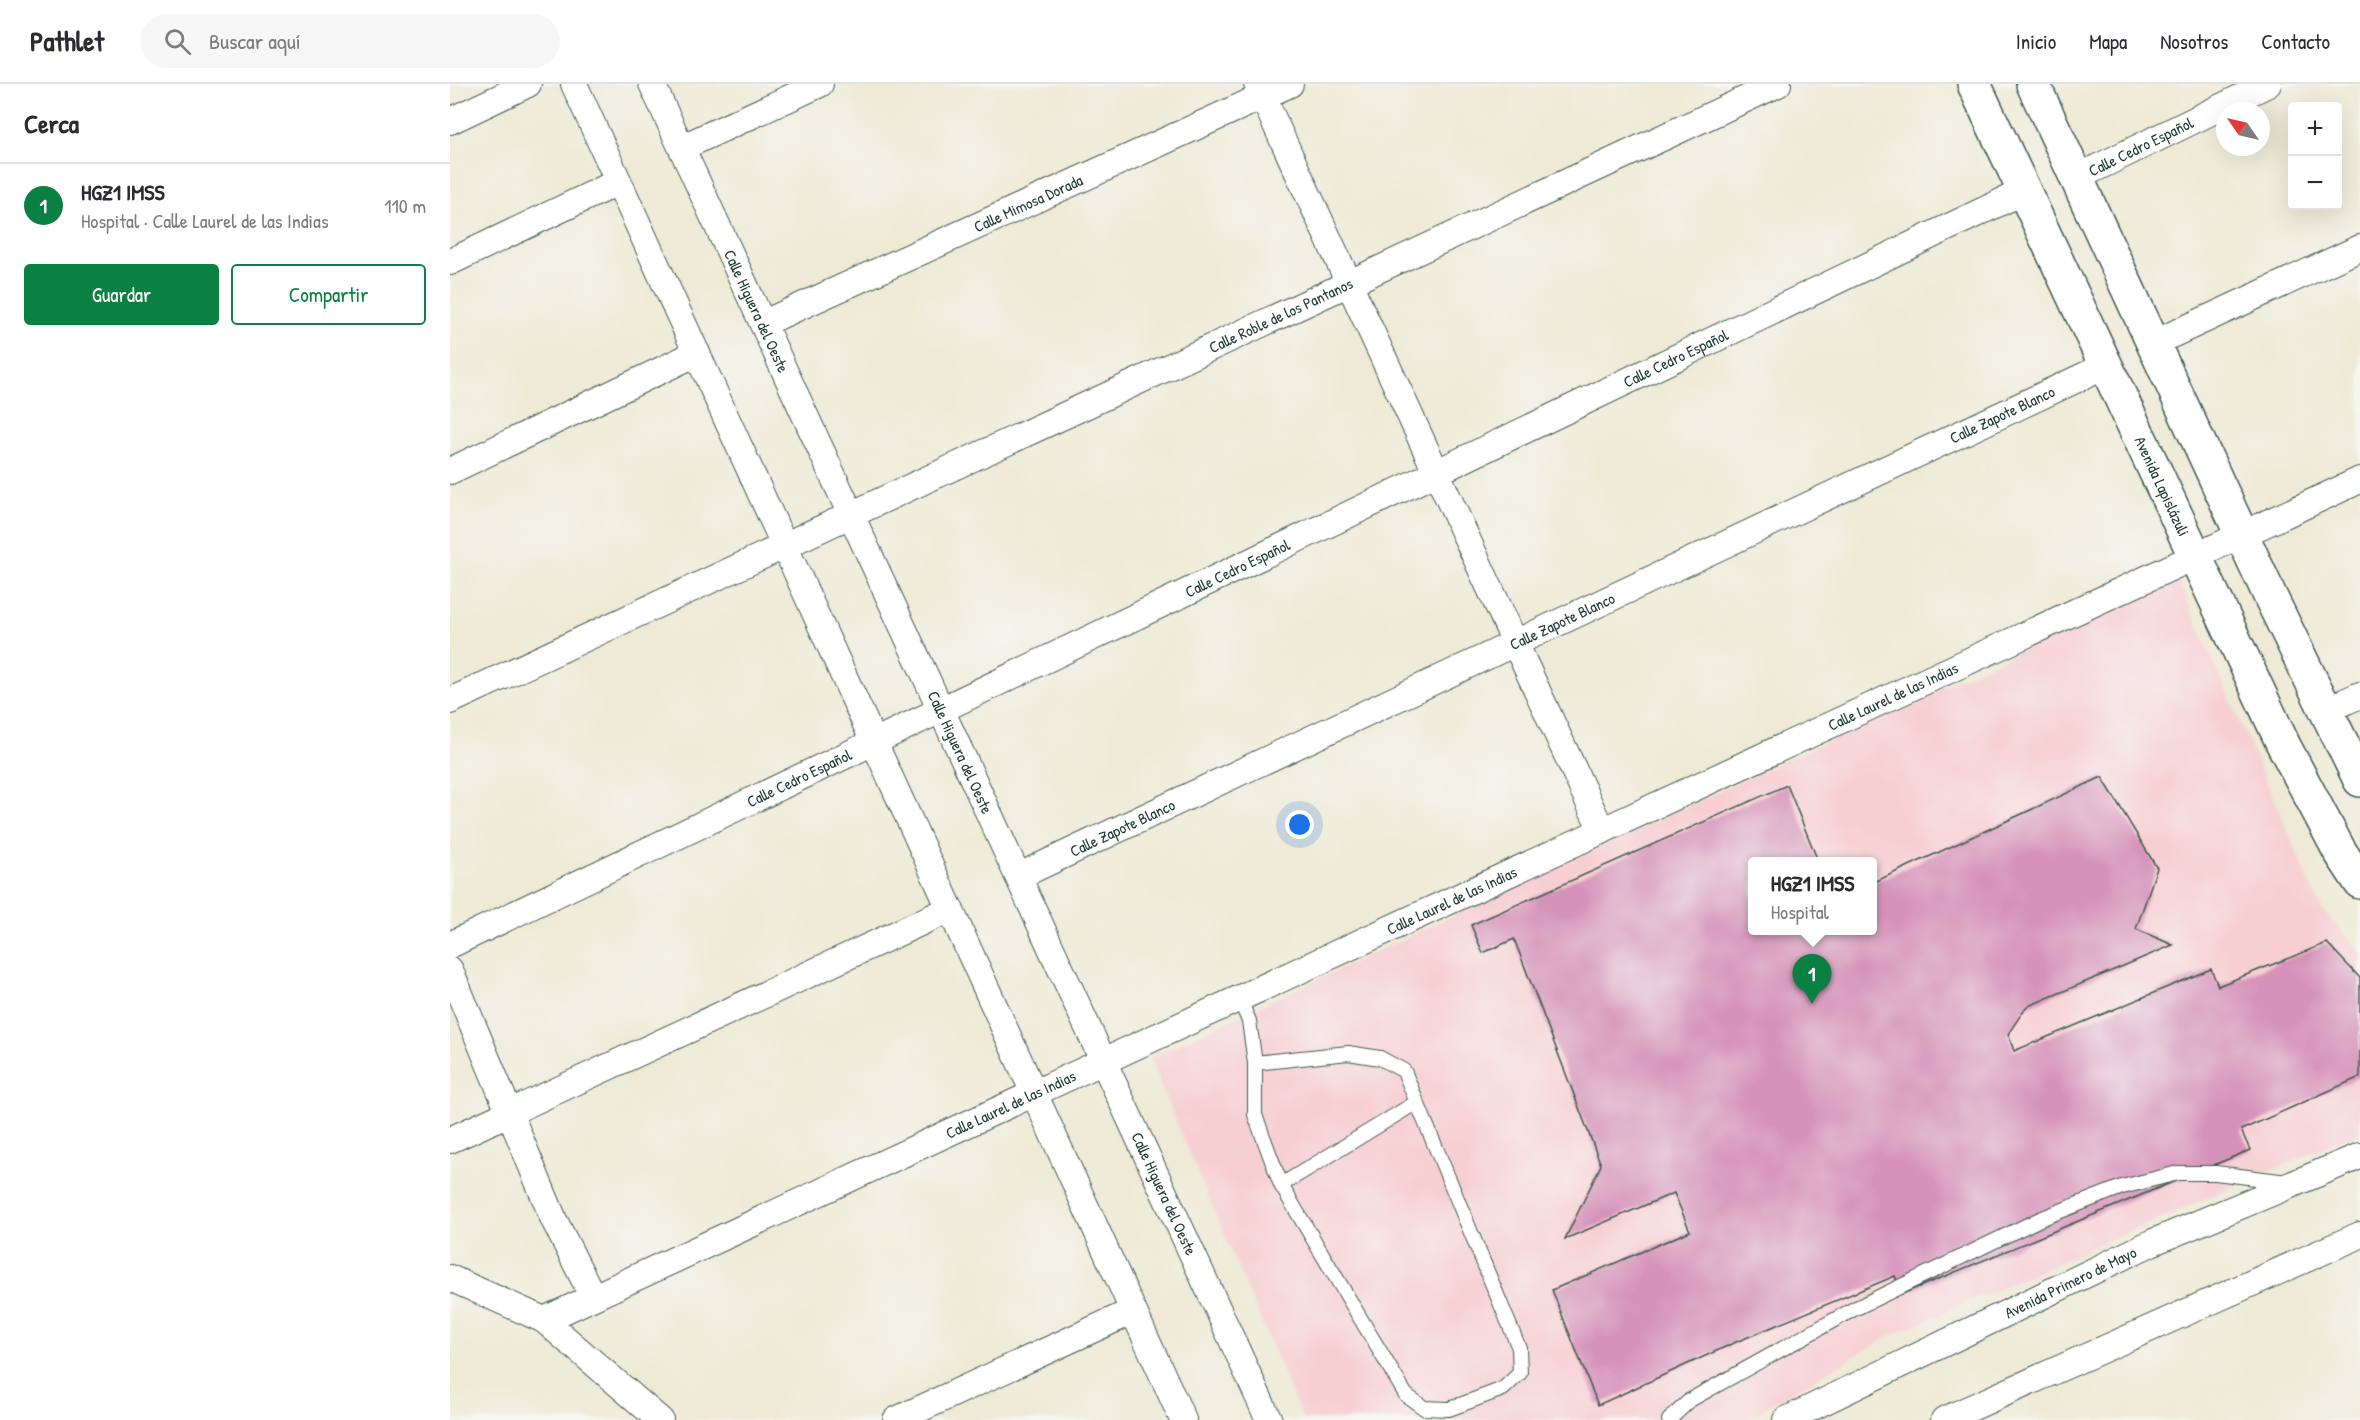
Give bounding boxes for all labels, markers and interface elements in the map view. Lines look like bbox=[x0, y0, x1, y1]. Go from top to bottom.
search box bbox=[140, 14, 560, 68]
text: Pathlet bbox=[30, 22, 104, 60]
icon: search bbox=[161, 25, 194, 58]
text: Buscar aquí bbox=[209, 26, 301, 56]
text: Inicio bbox=[2016, 27, 2056, 56]
text: Mapa bbox=[2089, 27, 2127, 56]
text: Nosotros bbox=[2160, 27, 2228, 56]
text: Contacto bbox=[2261, 27, 2330, 56]
north arrow bbox=[2216, 102, 2270, 156]
map controls bbox=[2288, 102, 2342, 210]
button: + bbox=[2288, 102, 2342, 156]
text: Cerca bbox=[24, 106, 79, 141]
street label: Calle Cedro Español bbox=[2085, 111, 2197, 181]
button: − bbox=[2288, 156, 2342, 210]
street label: Calle Mimosa Dorada bbox=[970, 169, 1086, 237]
text: HGZ1 IMSS bbox=[81, 177, 165, 207]
text: 1 bbox=[40, 192, 47, 219]
text: 110 m bbox=[384, 192, 426, 219]
text: Hospital · Calle Laurel de las Indias bbox=[81, 207, 329, 234]
street label: Calle Higuera del Oeste bbox=[719, 246, 795, 377]
button: Guardar bbox=[24, 264, 219, 325]
button: Compartir bbox=[231, 264, 426, 325]
street label: Calle Roble de los Pantanos bbox=[1205, 272, 1356, 358]
street label: Calle Cedro Español bbox=[1619, 323, 1732, 392]
street label: Calle Zapote Blanco bbox=[1946, 380, 2059, 449]
street label: Avenida Lapislázuli bbox=[2129, 432, 2195, 540]
street label: Calle Cedro Español bbox=[1181, 533, 1294, 602]
street label: Calle Zapote Blanco bbox=[1506, 587, 1619, 655]
street label: Calle Laurel de las Indias bbox=[1824, 657, 1961, 736]
street label: Calle Higuera del Oeste bbox=[923, 687, 999, 818]
street label: Calle Cedro Español bbox=[743, 743, 856, 812]
street label: Calle Zapote Blanco bbox=[1066, 793, 1179, 862]
your location bbox=[1285, 810, 1314, 839]
popup bbox=[1748, 857, 1877, 935]
street label: Calle Laurel de las Indias bbox=[1383, 861, 1520, 940]
text: HGZ1 IMSS bbox=[1771, 868, 1854, 898]
text: Hospital bbox=[1771, 898, 1829, 925]
pin: 1 bbox=[1792, 954, 1832, 1004]
street label: Calle Laurel de las Indias bbox=[942, 1065, 1079, 1144]
street label: Calle Higuera del Oeste bbox=[1126, 1128, 1203, 1259]
street label: Avenida Primero de Mayo bbox=[2001, 1241, 2140, 1323]

